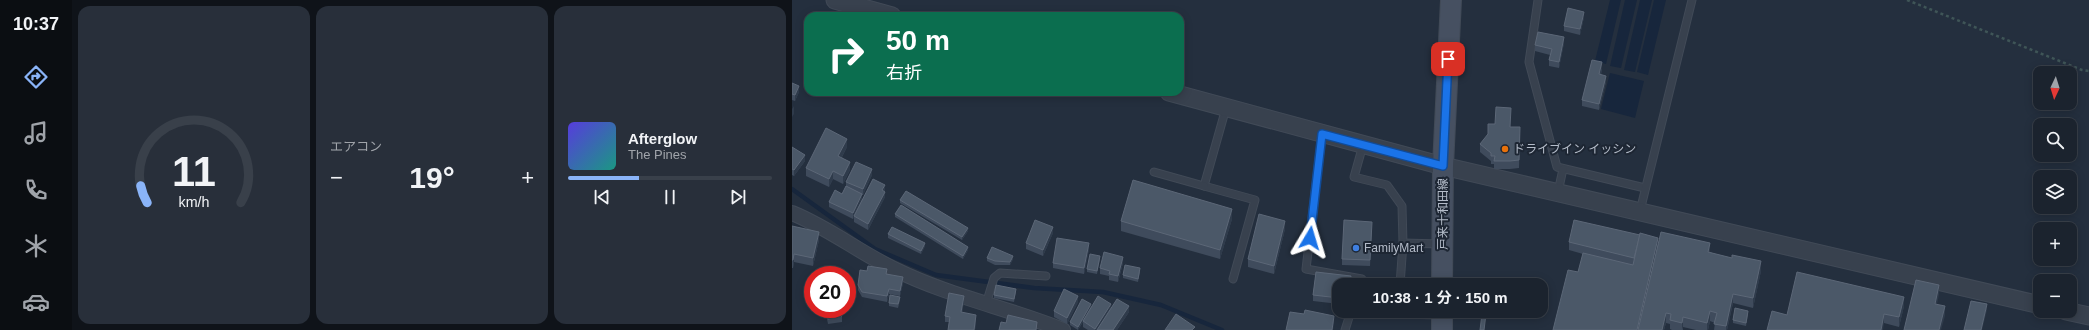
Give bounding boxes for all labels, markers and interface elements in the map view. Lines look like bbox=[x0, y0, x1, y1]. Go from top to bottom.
text: 10:37 bbox=[13, 14, 59, 34]
text: 50 m bbox=[886, 25, 950, 56]
icon: right bbox=[820, 28, 872, 80]
pin bbox=[1431, 42, 1465, 76]
icon: arrive bbox=[1437, 48, 1459, 70]
icon: directions bbox=[22, 63, 50, 91]
text: 右折 bbox=[886, 63, 922, 83]
north arrow bbox=[2033, 66, 2077, 110]
map controls bbox=[2033, 66, 2077, 318]
button: search bbox=[2033, 118, 2077, 162]
icon: music bbox=[22, 119, 50, 147]
text: Afterglow bbox=[628, 130, 697, 147]
text: エアコン bbox=[330, 139, 382, 154]
place label: ドライブイン イッシン bbox=[1513, 142, 1636, 156]
marker: ドライブイン イッシン bbox=[1500, 144, 1510, 154]
text: The Pines bbox=[628, 147, 687, 162]
text: 11 bbox=[172, 148, 216, 195]
text: 19° bbox=[409, 161, 455, 194]
text: − bbox=[330, 165, 343, 190]
text: + bbox=[521, 165, 534, 190]
button: layers bbox=[2033, 170, 2077, 214]
icon: phone bbox=[22, 176, 50, 204]
street label: 戸来十和田線 bbox=[1436, 178, 1450, 250]
icon: previous bbox=[591, 186, 613, 208]
icon: pause bbox=[659, 186, 681, 208]
icon: next bbox=[727, 186, 749, 208]
text: km/h bbox=[179, 194, 210, 210]
position arrow bbox=[1289, 217, 1331, 259]
button: + bbox=[2033, 222, 2077, 266]
icon: climate bbox=[22, 232, 50, 260]
place label: FamilyMart bbox=[1364, 241, 1424, 255]
marker: FamilyMart bbox=[1351, 243, 1361, 253]
speed limit sign: 20 bbox=[804, 266, 856, 318]
button: − bbox=[2033, 274, 2077, 318]
icon: car bbox=[22, 288, 50, 316]
text: 10:38 · 1 分 · 150 m bbox=[1372, 289, 1508, 306]

